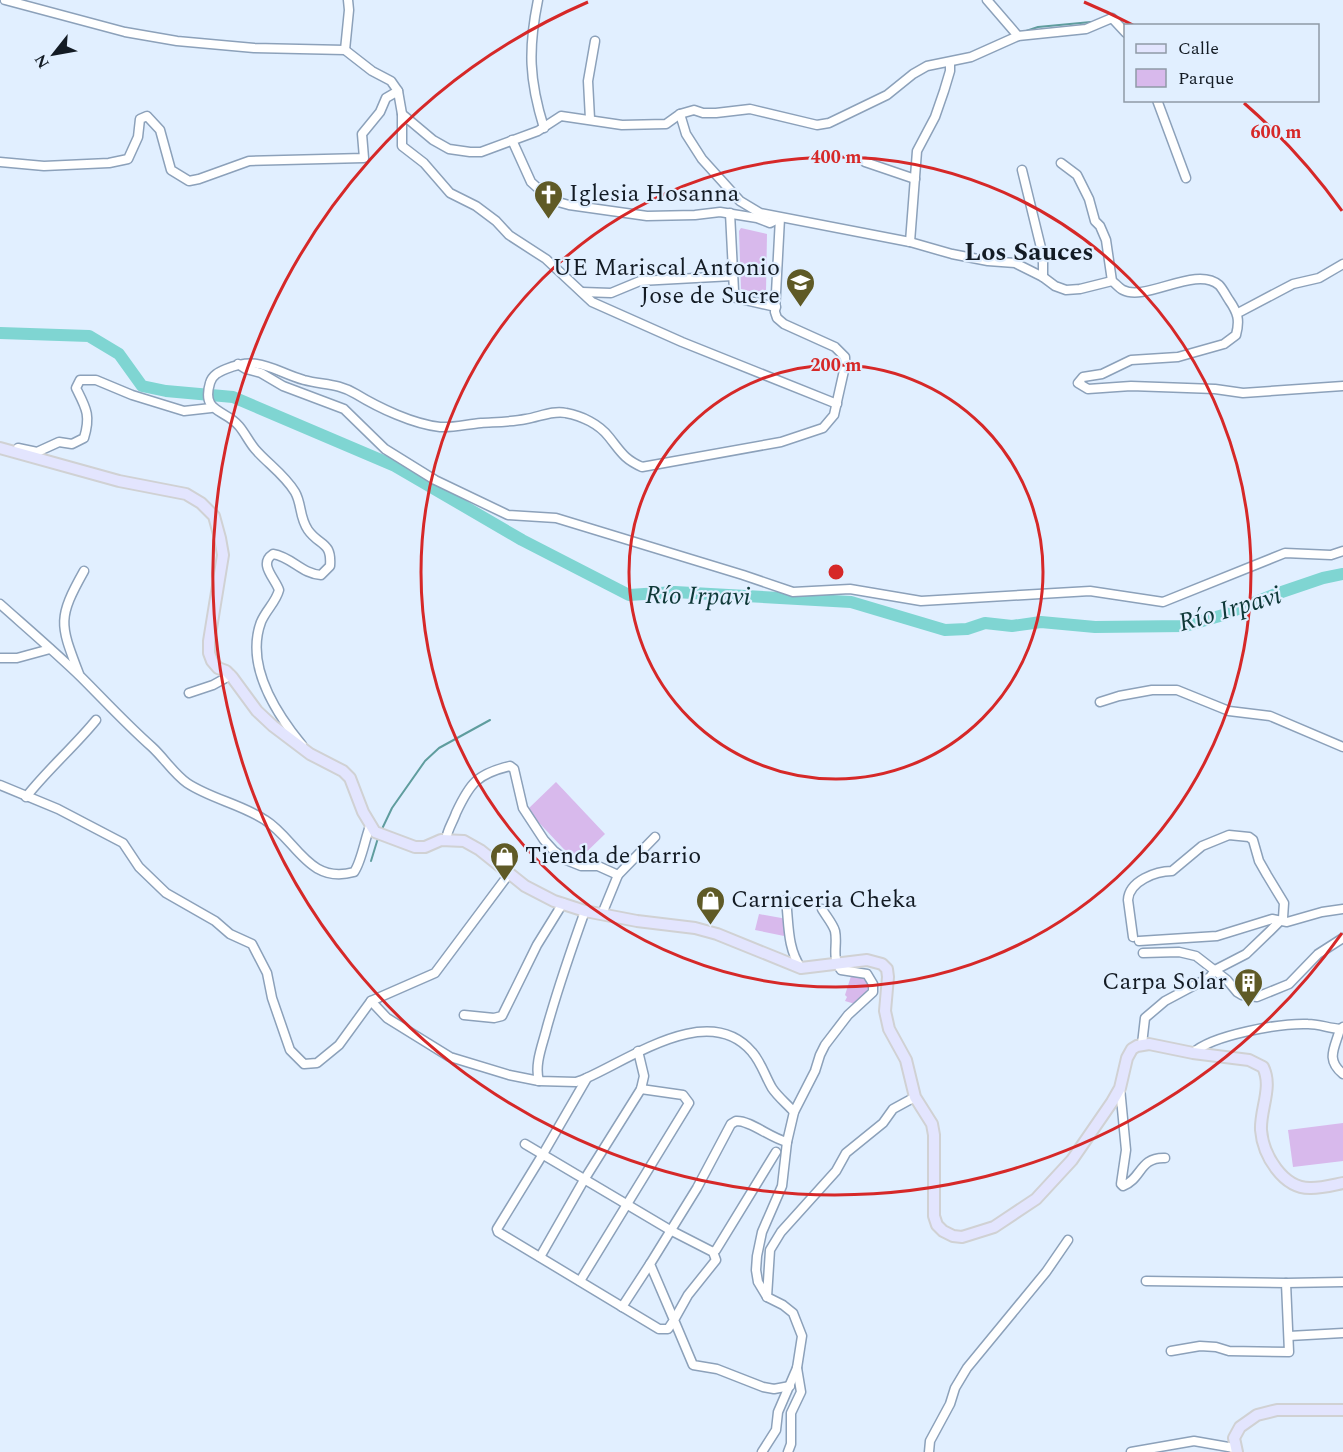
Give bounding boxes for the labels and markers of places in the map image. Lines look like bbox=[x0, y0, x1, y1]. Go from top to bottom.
place label: Iglesia Hosanna bbox=[569, 176, 740, 212]
church icon: Iglesia Hosanna bbox=[532, 178, 564, 220]
place label: UE Mariscal Antonio Jose de Sucre bbox=[553, 250, 780, 314]
school or university icon: UE Mariscal Antonio Jose de Sucre bbox=[785, 266, 817, 308]
centre of rings bbox=[826, 562, 846, 582]
place label: Tienda de barrio bbox=[525, 838, 701, 874]
shop icon: Tienda de barrio bbox=[488, 840, 520, 882]
place label: Carniceria Cheka bbox=[731, 882, 917, 918]
shop icon: Carniceria Cheka bbox=[694, 884, 726, 926]
place label: Carpa Solar bbox=[1102, 964, 1227, 1000]
building icon: Carpa Solar bbox=[1232, 966, 1264, 1008]

